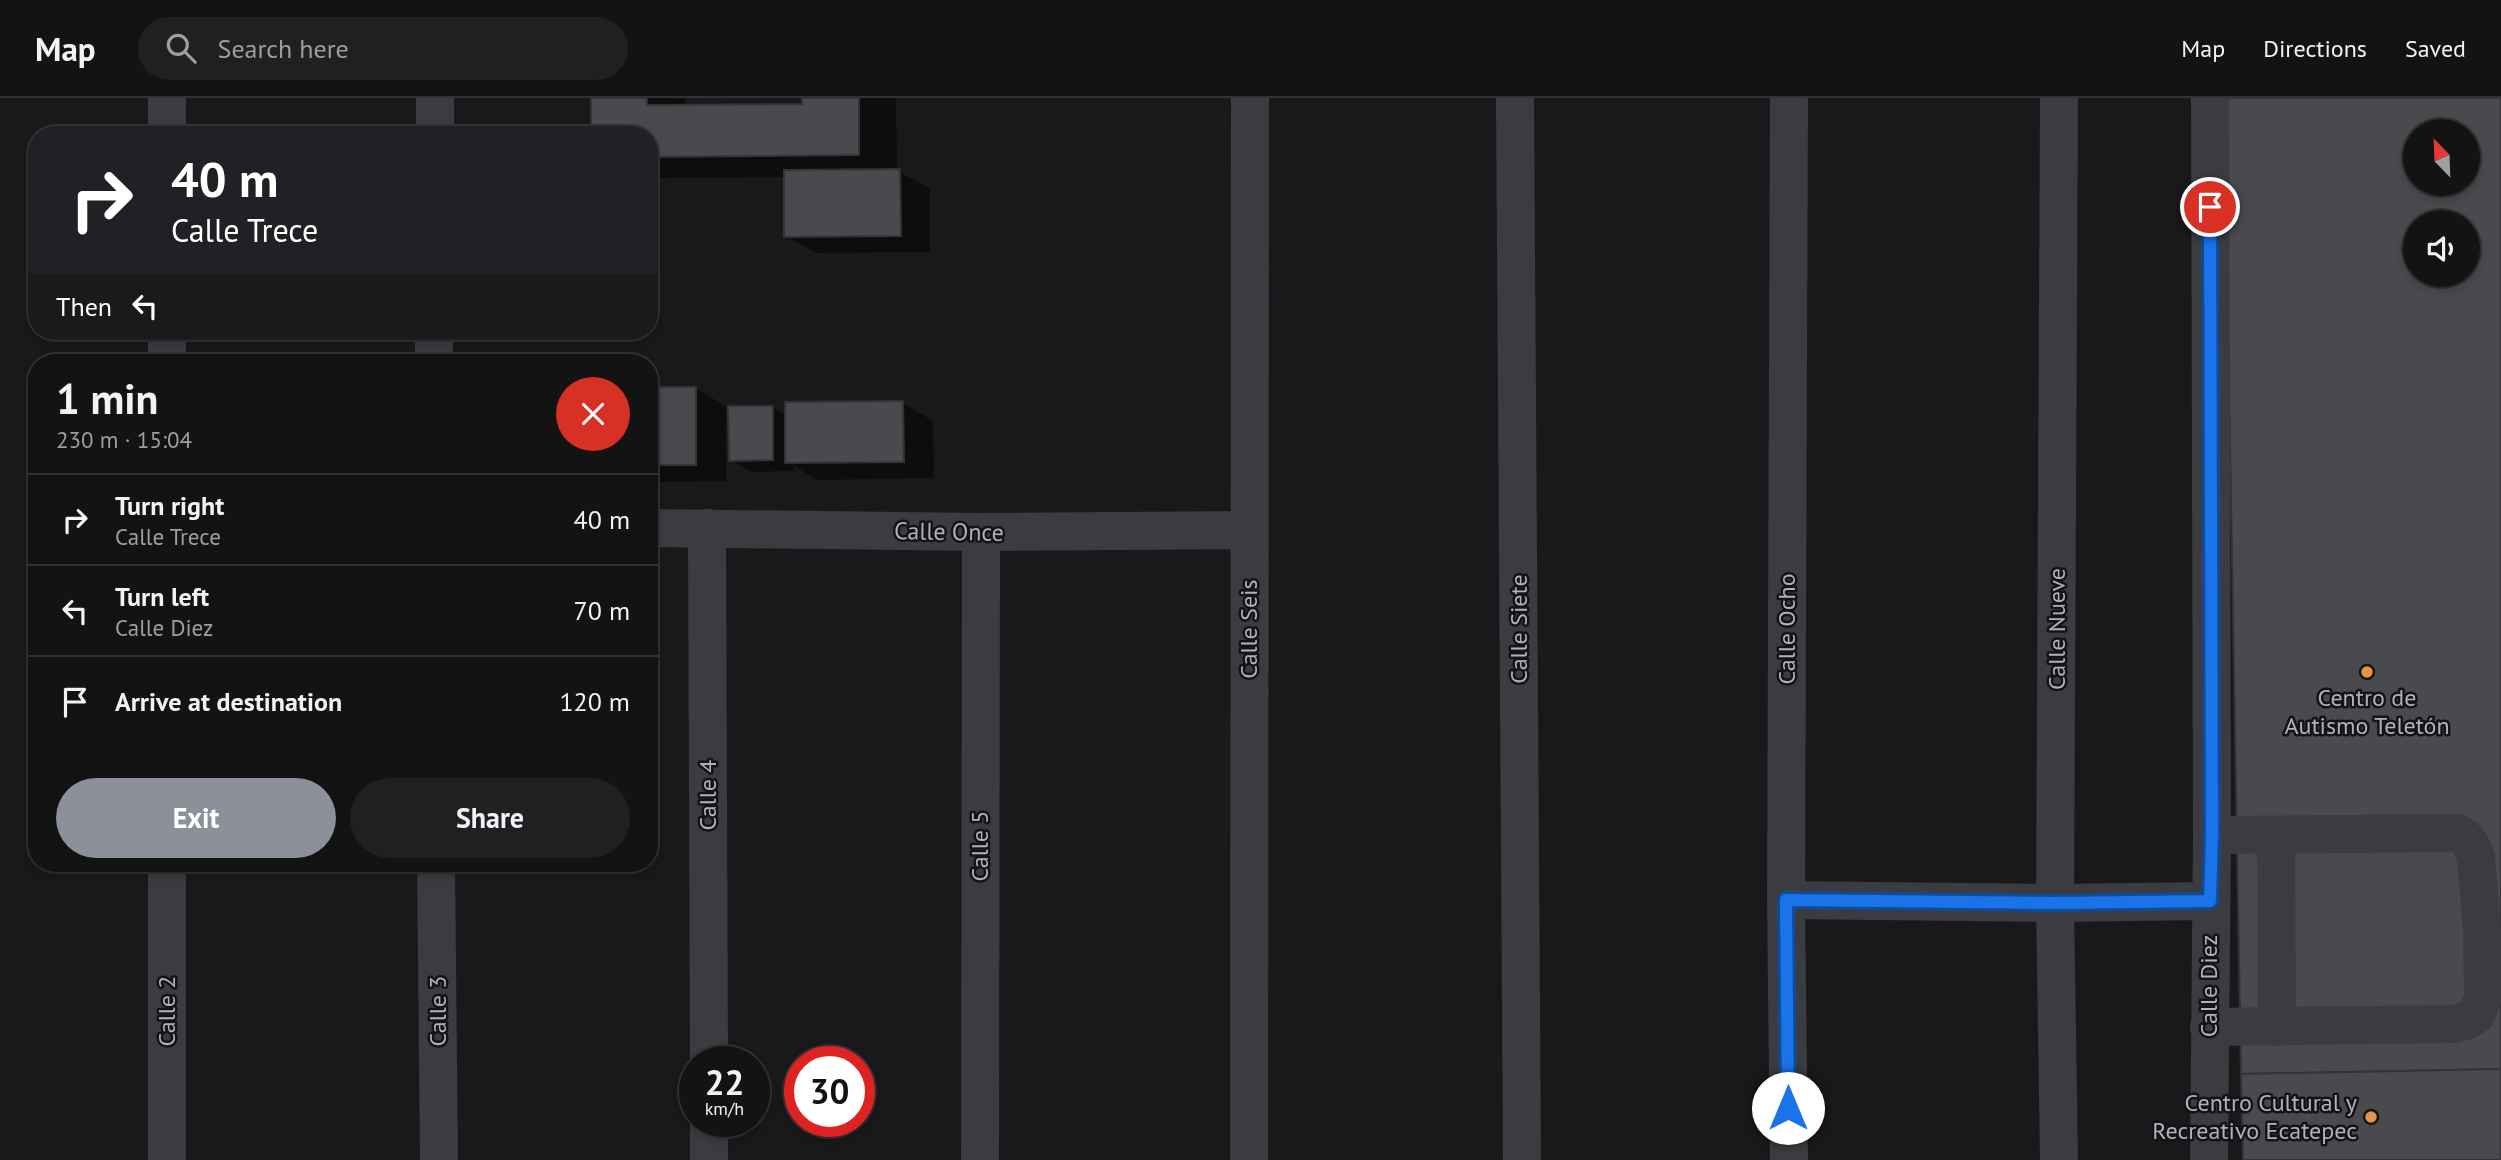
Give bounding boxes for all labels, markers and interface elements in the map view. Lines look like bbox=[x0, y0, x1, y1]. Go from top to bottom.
search box bbox=[138, 17, 628, 80]
text: Map bbox=[35, 27, 96, 70]
icon: search bbox=[162, 29, 200, 67]
text: Search here bbox=[218, 32, 349, 65]
text: Map bbox=[2181, 33, 2225, 64]
text: Directions bbox=[2263, 33, 2367, 64]
text: Saved bbox=[2405, 33, 2466, 64]
north arrow bbox=[2403, 119, 2480, 196]
map controls bbox=[2403, 119, 2480, 287]
text: 40 m bbox=[171, 147, 278, 211]
icon: right bbox=[56, 154, 147, 245]
pin bbox=[2180, 177, 2240, 237]
icon: arrive bbox=[2191, 188, 2229, 226]
text: Calle Trece bbox=[171, 209, 318, 251]
button: sound bbox=[2403, 210, 2480, 287]
icon: left bbox=[126, 287, 164, 325]
text: Then bbox=[56, 290, 112, 323]
text: 1 min bbox=[56, 371, 158, 426]
button: close bbox=[556, 377, 630, 451]
text: 230 m · 15:04 bbox=[56, 425, 192, 454]
text: Turn right bbox=[115, 489, 224, 522]
icon: right bbox=[56, 501, 94, 539]
text: 40 m bbox=[574, 503, 630, 536]
street label: Calle Once bbox=[894, 515, 1004, 548]
text: Calle Trece bbox=[115, 522, 221, 551]
street label: Calle Nueve bbox=[2041, 568, 2072, 690]
street label: Calle Ocho bbox=[1771, 573, 1802, 685]
street label: Calle Siete bbox=[1503, 574, 1534, 684]
street label: Calle Seis bbox=[1233, 579, 1264, 679]
text: Turn left bbox=[115, 580, 209, 613]
icon: left bbox=[56, 592, 94, 630]
text: 70 m bbox=[574, 594, 630, 627]
text: Calle Diez bbox=[115, 613, 213, 642]
marker: Centro de Autismo Teletón bbox=[2359, 664, 2375, 680]
place label: Centro de Autismo Teletón bbox=[2284, 682, 2450, 741]
icon: arrive bbox=[56, 683, 94, 721]
text: Arrive at destination bbox=[115, 685, 342, 718]
text: 120 m bbox=[559, 685, 630, 718]
street label: Calle 4 bbox=[692, 760, 723, 830]
button: Exit bbox=[56, 778, 336, 858]
button: Share bbox=[350, 778, 630, 858]
street label: Calle 5 bbox=[964, 811, 995, 881]
street label: Calle Diez bbox=[2193, 935, 2224, 1037]
street label: Calle 2 bbox=[151, 976, 182, 1046]
street label: Calle 3 bbox=[422, 976, 453, 1046]
speed limit sign: 30 bbox=[784, 1046, 875, 1137]
text: 22 bbox=[705, 1059, 744, 1105]
position arrow bbox=[1751, 1071, 1825, 1145]
place label: Centro Cultural y Recreativo Ecatepec bbox=[2152, 1087, 2357, 1146]
text: km/h bbox=[705, 1097, 744, 1120]
marker: Centro Cultural y Recreativo Ecatepec bbox=[2363, 1109, 2379, 1125]

